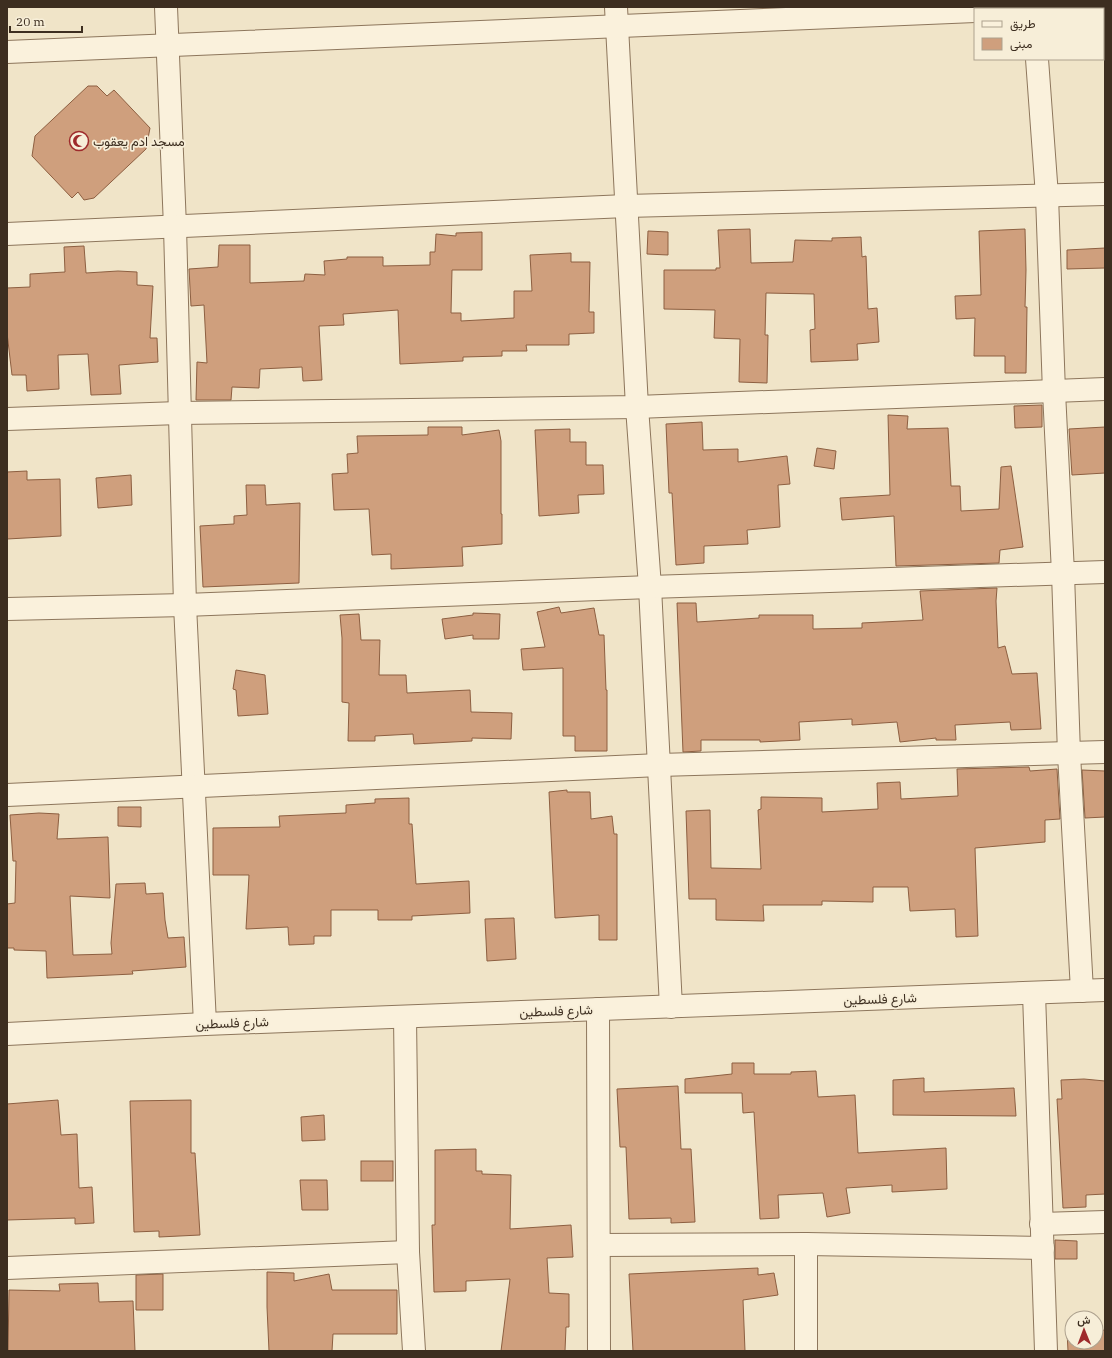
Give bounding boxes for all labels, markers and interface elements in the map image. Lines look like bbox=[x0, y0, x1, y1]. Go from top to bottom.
scale bar bbox=[10, 8, 82, 34]
legend bbox=[974, 8, 1104, 60]
text: 20 m bbox=[16, 14, 45, 29]
text: طريق bbox=[1010, 16, 1036, 32]
text: مبنى bbox=[1010, 36, 1032, 52]
mosque icon: مسجد ادم يعقوب bbox=[68, 130, 90, 152]
place label: مسجد ادم يعقوب bbox=[93, 133, 185, 150]
street label: شارع فلسطين bbox=[843, 989, 917, 1010]
street label: شارع فلسطين bbox=[519, 1001, 593, 1022]
street label: شارع فلسطين bbox=[195, 1013, 269, 1034]
north arrow bbox=[1064, 1310, 1104, 1350]
text: ش bbox=[1077, 1313, 1091, 1327]

